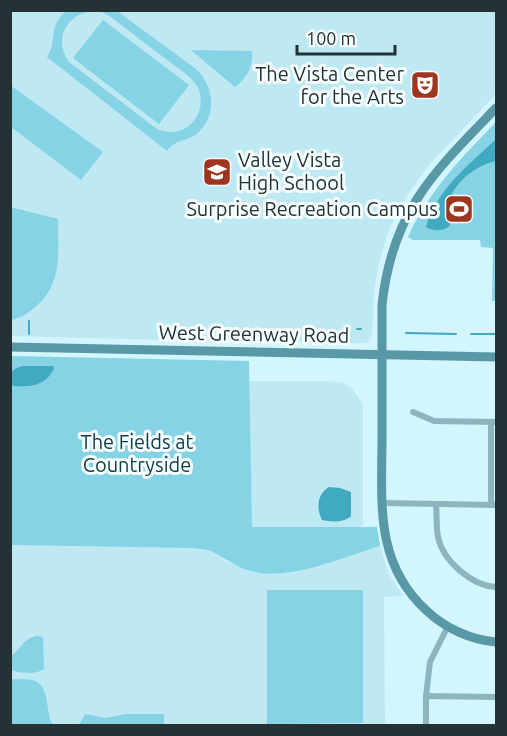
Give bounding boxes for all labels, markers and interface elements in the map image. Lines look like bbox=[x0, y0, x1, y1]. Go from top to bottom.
scale bar bbox=[297, 18, 394, 56]
text: 100 m bbox=[306, 28, 356, 48]
place label: The Vista Center for the Arts bbox=[255, 62, 404, 108]
theatre icon: The Vista Center for the Arts bbox=[409, 69, 441, 101]
place label: Valley Vista High School bbox=[238, 148, 344, 194]
school or university icon: Valley Vista High School bbox=[201, 156, 233, 188]
sports icon: Surprise Recreation Campus bbox=[443, 193, 475, 225]
place label: Surprise Recreation Campus bbox=[186, 197, 438, 220]
street label: West Greenway Road bbox=[158, 320, 350, 347]
park label: The Fields at Countryside bbox=[81, 430, 194, 476]

